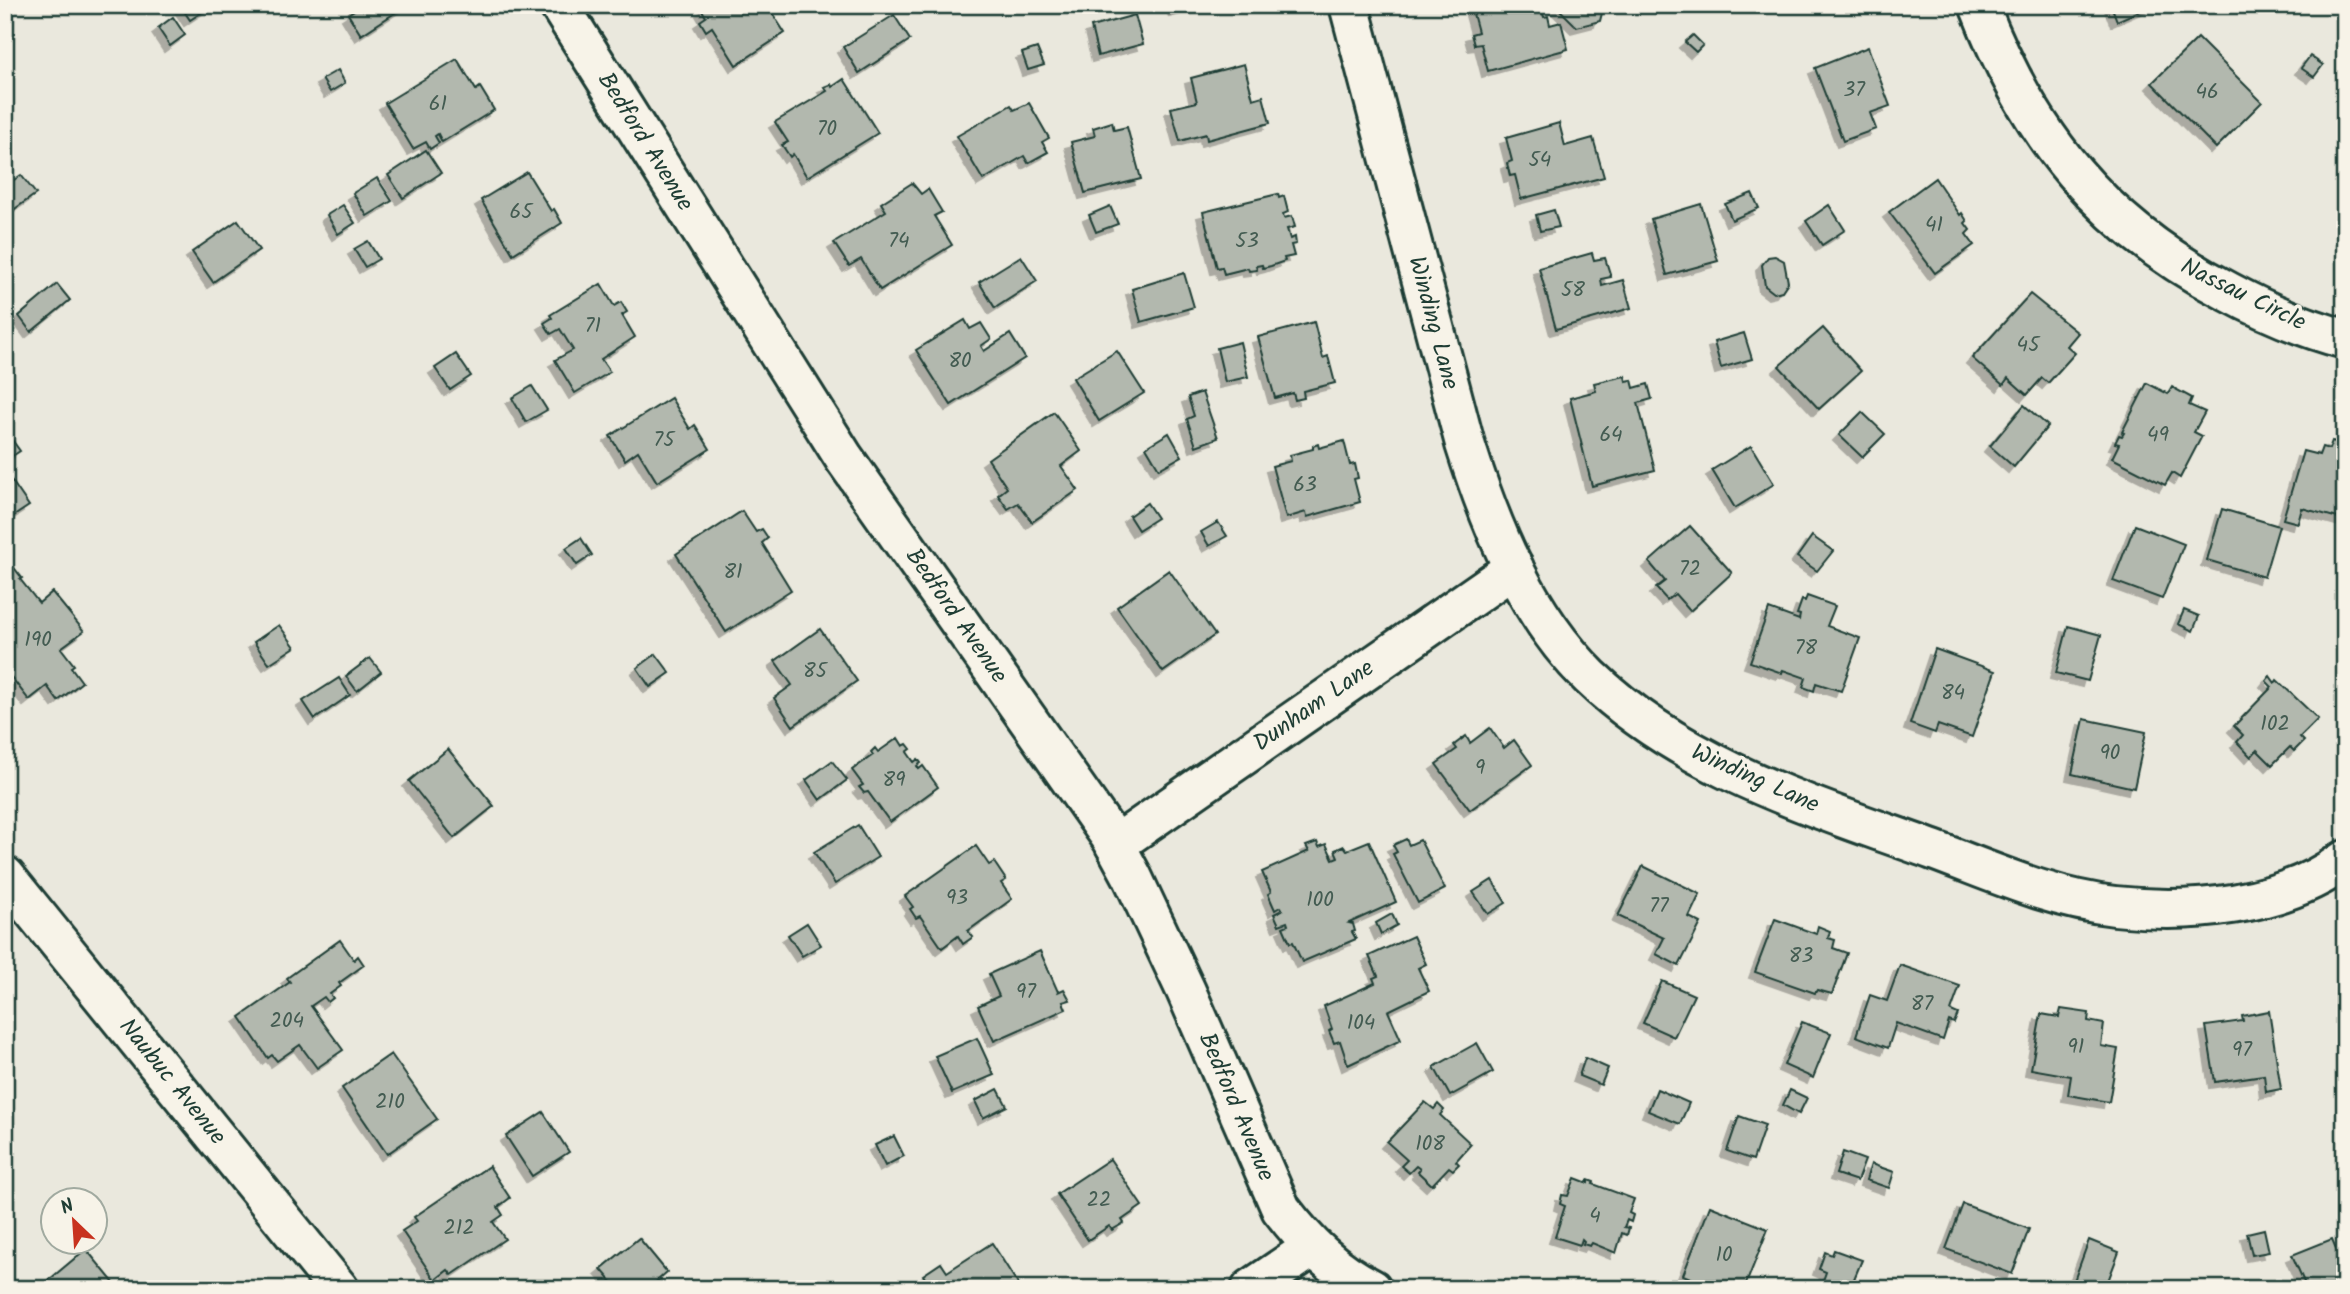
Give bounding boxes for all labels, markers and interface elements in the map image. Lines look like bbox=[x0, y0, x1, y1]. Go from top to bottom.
street label: Bedford Avenue bbox=[587, 65, 704, 220]
house number: 37 bbox=[1843, 74, 1866, 107]
house number: 46 bbox=[2195, 76, 2219, 109]
house number: 61 bbox=[429, 88, 447, 121]
house number: 70 bbox=[817, 113, 837, 146]
house number: 54 bbox=[1529, 144, 1551, 177]
house number: 65 bbox=[510, 196, 534, 229]
house number: 41 bbox=[1925, 209, 1943, 242]
house number: 74 bbox=[888, 225, 910, 258]
house number: 53 bbox=[1235, 225, 1259, 258]
street label: Nassau Circle bbox=[2173, 248, 2313, 342]
street label: Winding Lane bbox=[1396, 252, 1470, 394]
house number: 58 bbox=[1561, 274, 1585, 307]
house number: 71 bbox=[585, 310, 601, 343]
house number: 45 bbox=[2017, 329, 2041, 362]
house number: 80 bbox=[948, 345, 972, 378]
house number: 64 bbox=[1599, 419, 1623, 452]
house number: 49 bbox=[2147, 419, 2169, 452]
house number: 75 bbox=[654, 424, 676, 457]
house number: 63 bbox=[1293, 469, 1317, 502]
street label: Bedford Avenue bbox=[895, 540, 1017, 692]
house number: 72 bbox=[1679, 553, 1701, 586]
house number: 81 bbox=[723, 556, 743, 589]
house number: 190 bbox=[24, 624, 52, 657]
house number: 78 bbox=[1795, 632, 1818, 665]
street label: Dunham Lane bbox=[1245, 650, 1383, 762]
house number: 85 bbox=[803, 655, 829, 688]
house number: 84 bbox=[1941, 677, 1965, 710]
house number: 102 bbox=[2260, 708, 2290, 741]
street label: Winding Lane bbox=[1685, 733, 1826, 825]
house number: 90 bbox=[2100, 737, 2120, 770]
house number: 9 bbox=[1475, 752, 1485, 785]
house number: 89 bbox=[883, 764, 905, 797]
house number: 93 bbox=[946, 882, 968, 915]
house number: 100 bbox=[1306, 884, 1334, 917]
house number: 77 bbox=[1649, 890, 1670, 923]
house number: 83 bbox=[1789, 940, 1813, 973]
house number: 97 bbox=[1016, 976, 1037, 1009]
house number: 87 bbox=[1911, 988, 1934, 1021]
house number: 204 bbox=[270, 1005, 304, 1038]
house number: 104 bbox=[1347, 1007, 1375, 1040]
street label: Naubuc Avenue bbox=[108, 1010, 236, 1154]
street label: Bedford Avenue bbox=[1187, 1027, 1285, 1188]
house number: 91 bbox=[2068, 1031, 2084, 1064]
house number: 97 bbox=[2232, 1034, 2253, 1067]
house number: 210 bbox=[375, 1086, 405, 1119]
house number: 108 bbox=[1415, 1128, 1445, 1161]
house number: 22 bbox=[1087, 1184, 1111, 1217]
north arrow bbox=[38, 1186, 108, 1256]
text: N bbox=[56, 1191, 79, 1224]
house number: 4 bbox=[1589, 1200, 1601, 1233]
house number: 212 bbox=[444, 1212, 475, 1245]
house number: 10 bbox=[1715, 1239, 1733, 1272]

